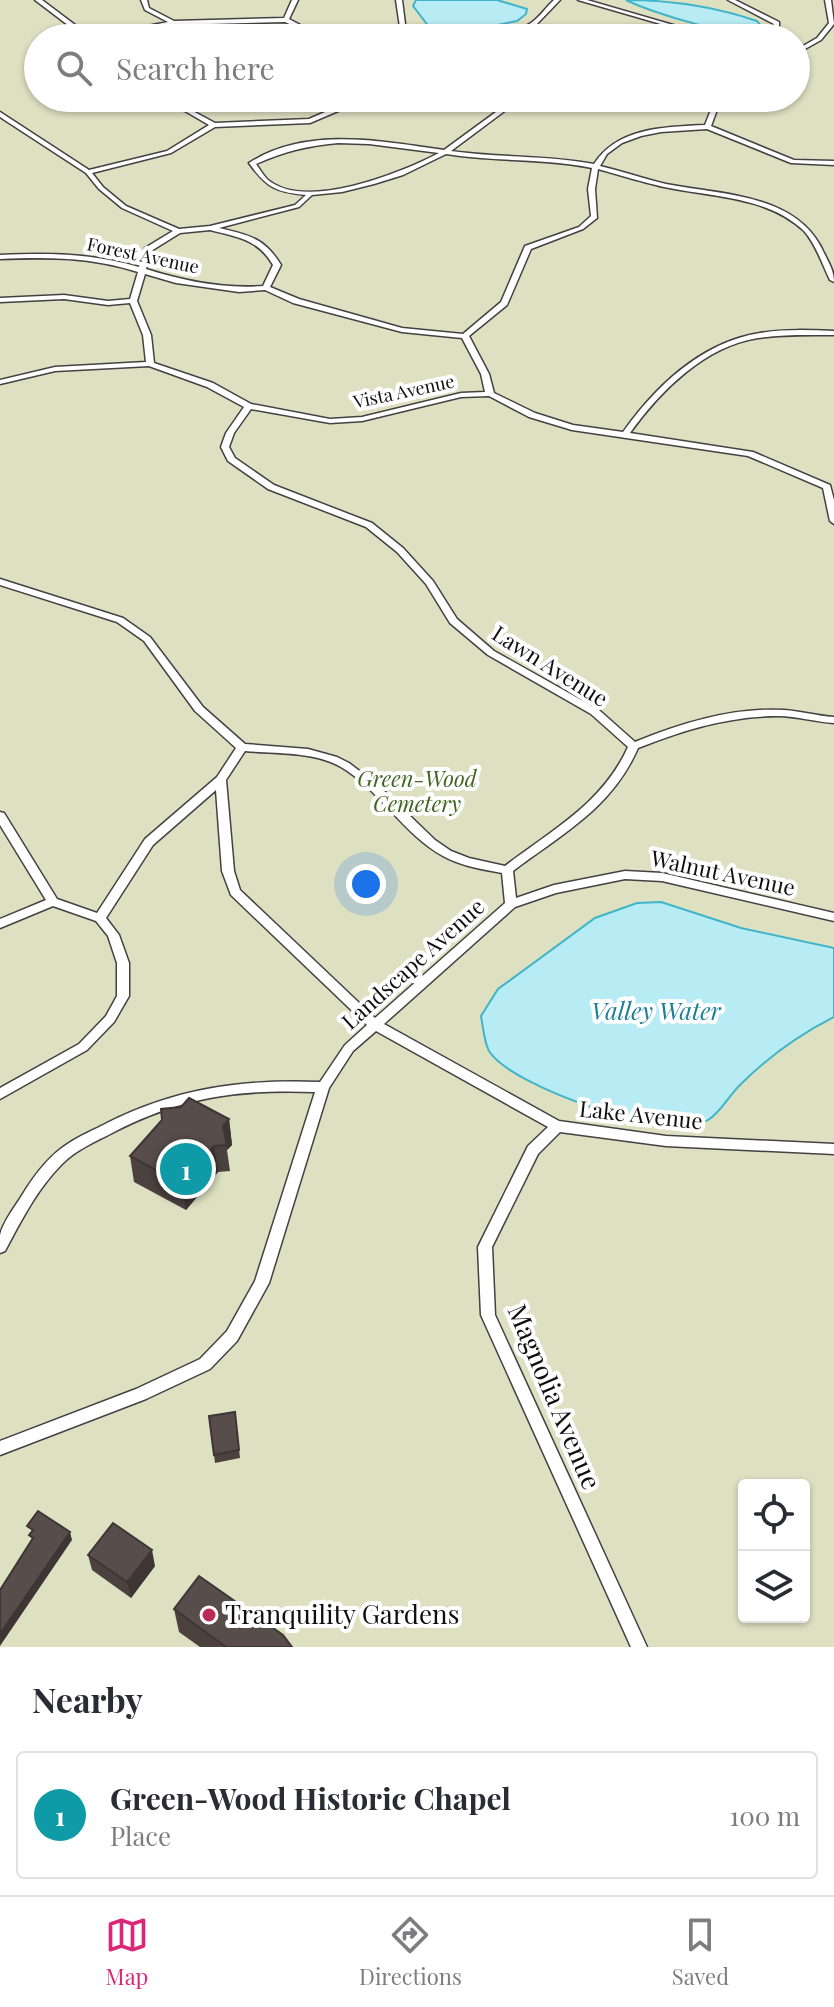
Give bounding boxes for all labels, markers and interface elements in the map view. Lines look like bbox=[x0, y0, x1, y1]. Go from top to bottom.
search box bbox=[24, 24, 810, 112]
icon: search bbox=[52, 46, 96, 90]
text: Search here bbox=[116, 48, 275, 88]
street label: Forest Avenue bbox=[85, 231, 201, 279]
street label: Vista Avenue bbox=[350, 369, 456, 414]
street label: Lawn Avenue bbox=[487, 618, 614, 713]
park label: Green-Wood Cemetery bbox=[357, 763, 478, 818]
street label: Walnut Avenue bbox=[647, 842, 798, 902]
your location bbox=[346, 864, 386, 904]
street label: Landscape Avenue bbox=[334, 891, 490, 1035]
water label: Valley Water bbox=[591, 994, 721, 1026]
street label: Lake Avenue bbox=[578, 1093, 704, 1135]
pin: 1 bbox=[160, 1139, 212, 1199]
street label: Magnolia Avenue bbox=[501, 1299, 610, 1494]
map controls bbox=[738, 1479, 810, 1623]
button: locate bbox=[738, 1479, 810, 1551]
button: layers bbox=[738, 1551, 810, 1623]
place label: Tranquility Gardens bbox=[225, 1596, 459, 1631]
marker: Tranquility Gardens bbox=[200, 1606, 218, 1624]
text: Nearby bbox=[32, 1676, 143, 1722]
text: Green-Wood Historic Chapel bbox=[110, 1778, 511, 1818]
text: 1 bbox=[55, 1798, 65, 1833]
text: 100 m bbox=[730, 1798, 800, 1833]
text: Place bbox=[110, 1818, 171, 1853]
tab: Map bbox=[105, 1913, 149, 1991]
tab: Directions bbox=[359, 1913, 462, 1991]
tab: Saved bbox=[672, 1913, 729, 1991]

